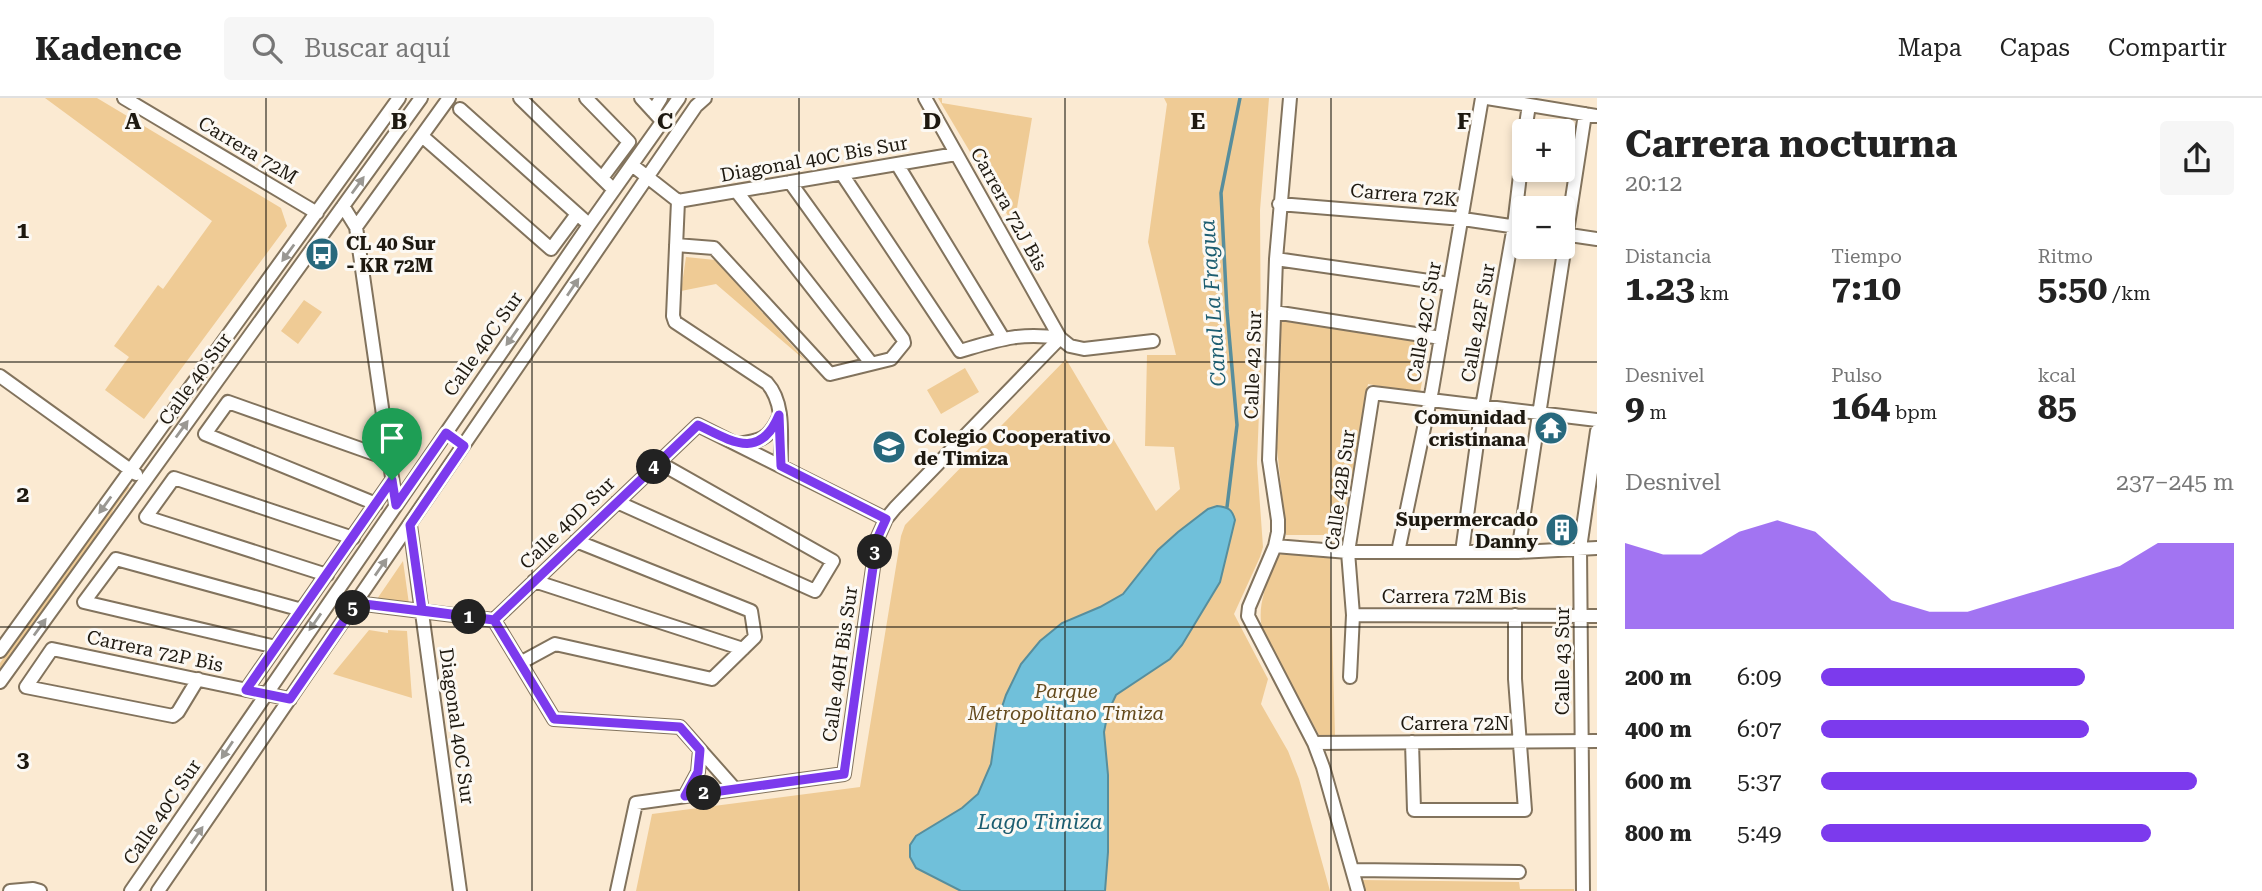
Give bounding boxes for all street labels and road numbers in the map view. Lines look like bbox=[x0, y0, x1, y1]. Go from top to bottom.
street label: Carrera 72M bbox=[194, 111, 302, 189]
street label: Diagonal 40C Bis Sur bbox=[718, 131, 910, 187]
street label: Carrera 72J Bis bbox=[966, 143, 1052, 275]
street label: Carrera 72K bbox=[1349, 179, 1459, 211]
street label: Calle 42C Sur bbox=[1402, 260, 1446, 384]
street label: Calle 42F Sur bbox=[1456, 262, 1500, 384]
street label: Calle 40C Sur bbox=[439, 287, 528, 401]
street label: Calle 42 Sur bbox=[1240, 310, 1266, 420]
street label: Calle 40 Sur bbox=[154, 328, 236, 430]
street label: Calle 42B Sur bbox=[1320, 428, 1360, 552]
street label: Calle 40D Sur bbox=[515, 472, 619, 574]
street label: Calle 40H Bis Sur bbox=[818, 584, 862, 743]
street label: Carrera 72M Bis bbox=[1382, 585, 1526, 608]
street label: Calle 43 Sur bbox=[1551, 607, 1574, 715]
street label: Carrera 72P Bis bbox=[85, 625, 225, 677]
street label: Diagonal 40C Sur bbox=[435, 646, 479, 806]
street label: Carrera 72N bbox=[1401, 712, 1509, 735]
street label: Calle 40C Sur bbox=[118, 755, 206, 869]

